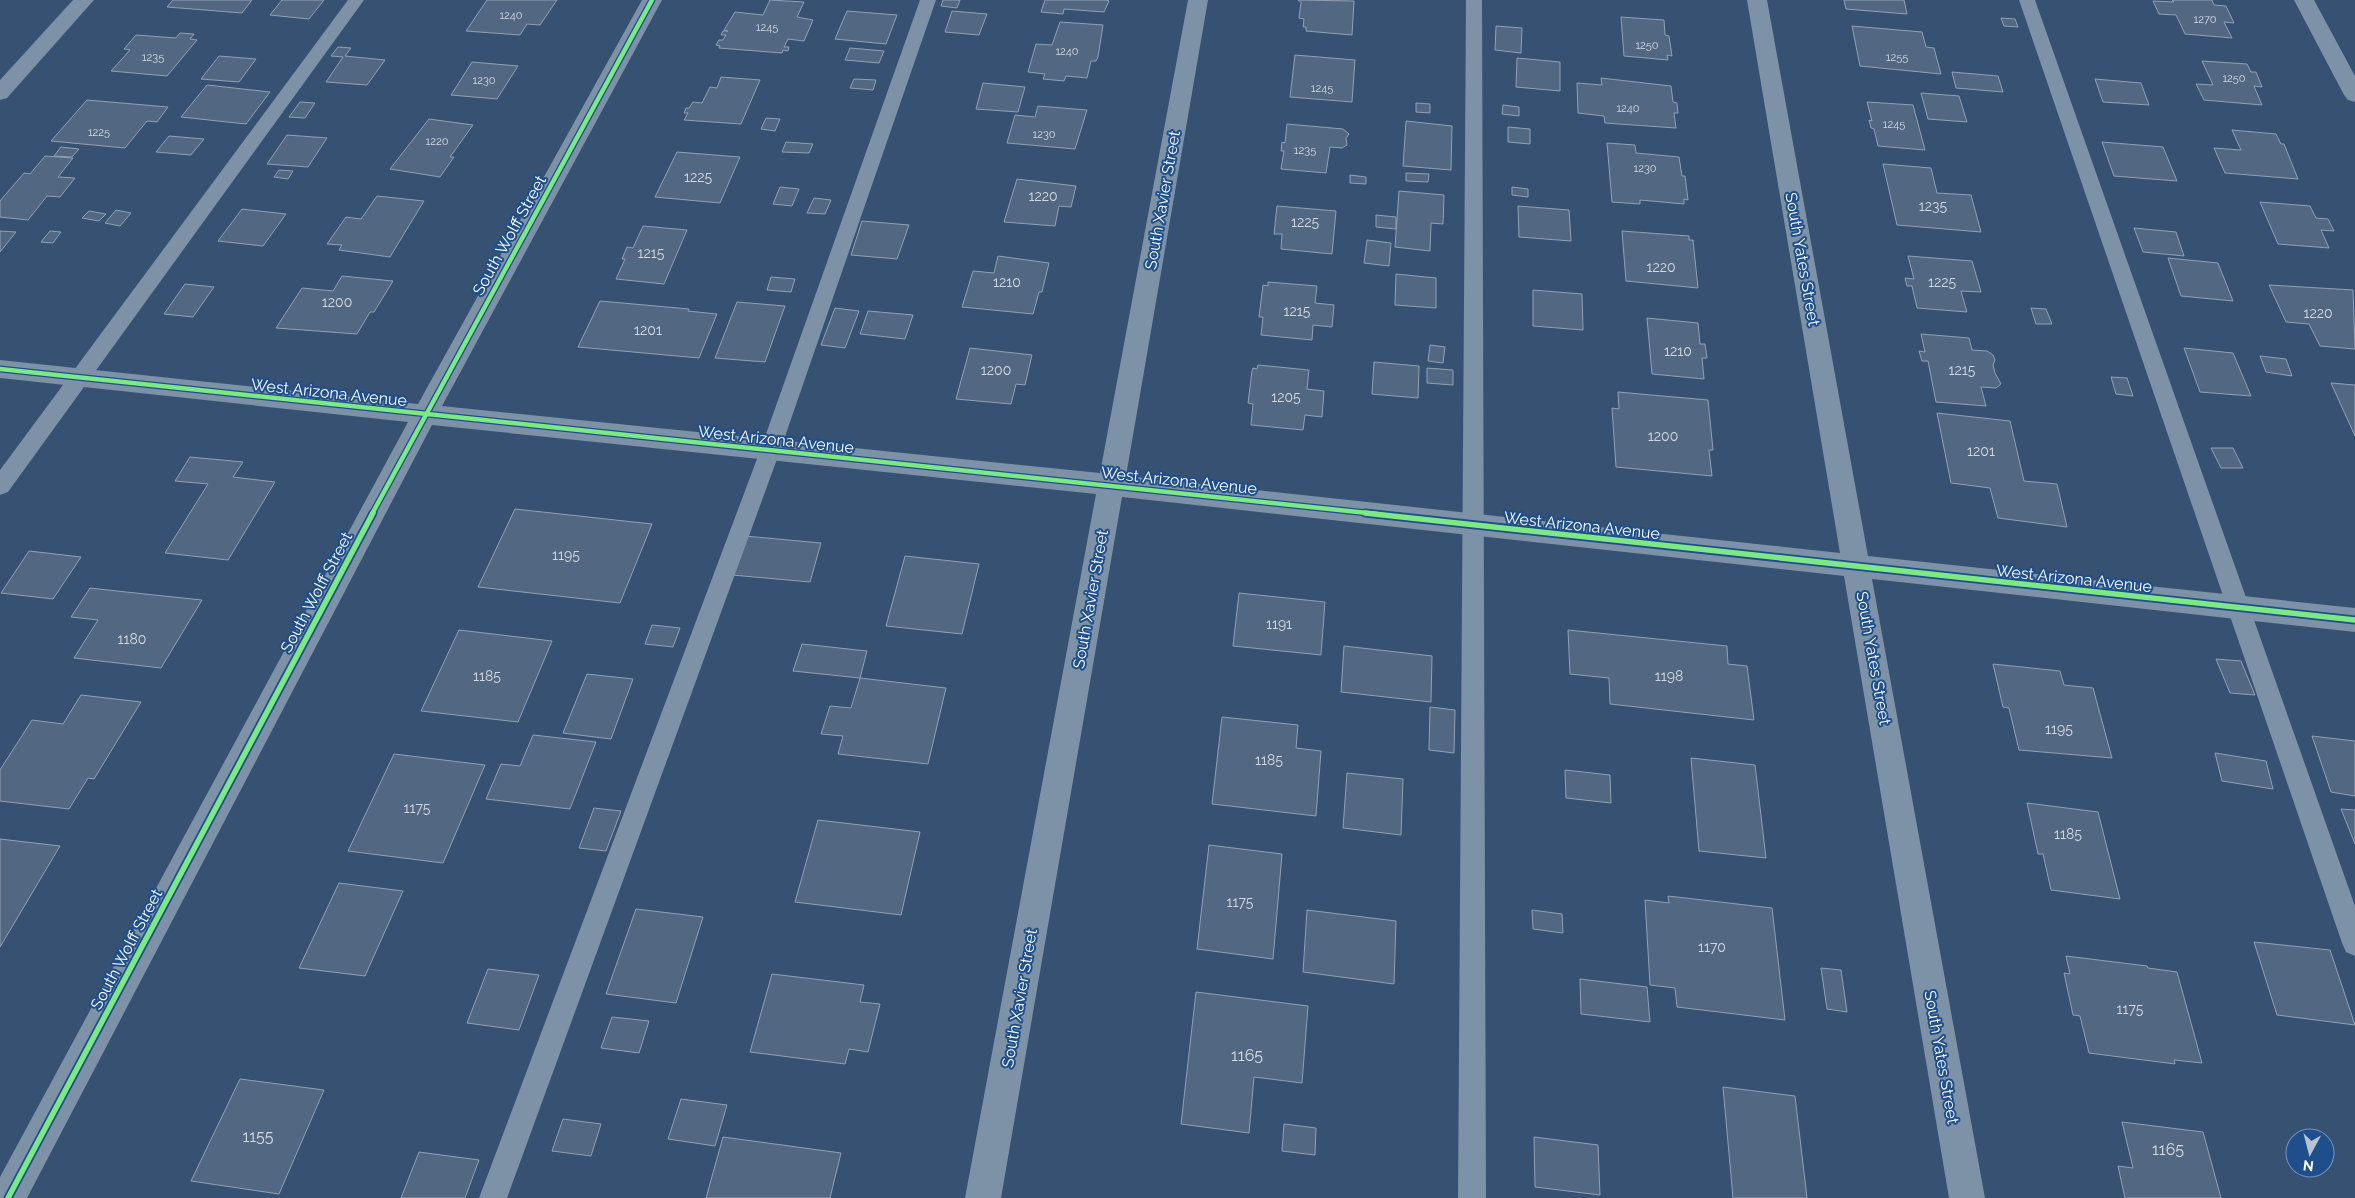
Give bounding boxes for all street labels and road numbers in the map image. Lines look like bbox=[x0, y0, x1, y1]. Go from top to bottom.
street label: South Xavier Street bbox=[1141, 128, 1184, 271]
street label: South Wolff Street bbox=[469, 172, 551, 298]
street label: South Yates Street bbox=[1781, 191, 1824, 328]
street label: West Arizona Avenue bbox=[250, 375, 408, 410]
street label: West Arizona Avenue bbox=[697, 422, 855, 457]
street label: West Arizona Avenue bbox=[1100, 463, 1258, 498]
street label: West Arizona Avenue bbox=[1503, 508, 1661, 543]
street label: South Xavier Street bbox=[1069, 527, 1112, 670]
street label: South Wolff Street bbox=[277, 528, 357, 656]
street label: West Arizona Avenue bbox=[1995, 561, 2153, 596]
street label: South Yates Street bbox=[1852, 590, 1895, 727]
street label: South Wolff Street bbox=[87, 885, 167, 1013]
street label: South Xavier Street bbox=[998, 926, 1041, 1069]
street label: South Yates Street bbox=[1920, 989, 1963, 1126]

